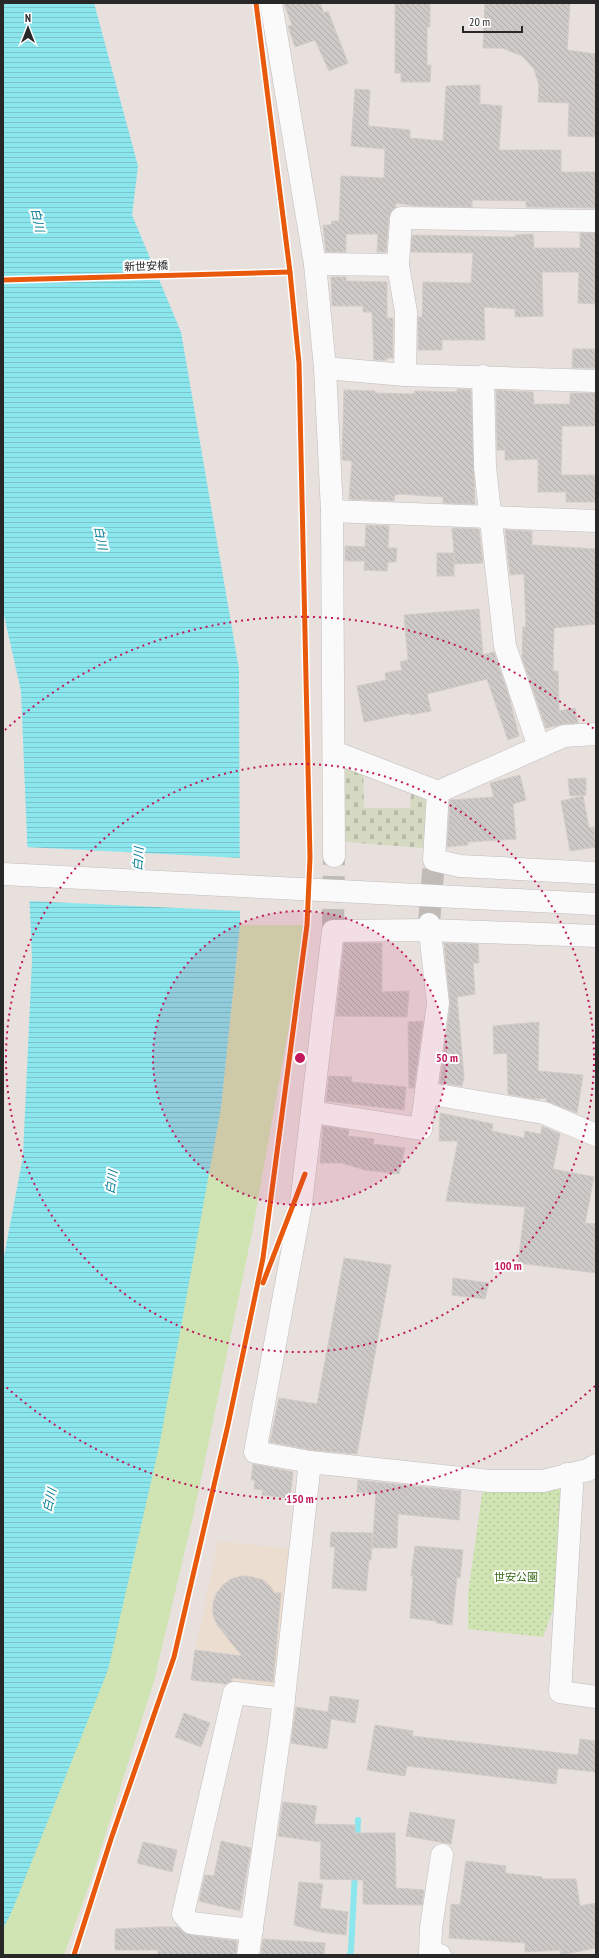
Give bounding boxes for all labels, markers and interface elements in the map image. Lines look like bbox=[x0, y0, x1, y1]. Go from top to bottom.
north arrow bbox=[8, 8, 48, 48]
scale bar bbox=[463, 8, 522, 34]
text: N bbox=[25, 11, 31, 25]
text: 20 m bbox=[469, 14, 490, 29]
water label: 白川 bbox=[28, 207, 48, 235]
street label: 新世安橋 bbox=[124, 258, 168, 274]
water label: 白川 bbox=[91, 525, 111, 553]
water label: 白川 bbox=[130, 845, 146, 871]
text: 50 m bbox=[436, 1050, 458, 1065]
centre of rings bbox=[293, 1051, 307, 1065]
water label: 白川 bbox=[102, 1167, 120, 1195]
text: 100 m bbox=[494, 1258, 522, 1273]
water label: 白川 bbox=[39, 1485, 59, 1513]
text: 150 m bbox=[286, 1491, 314, 1506]
park label: 世安公園 bbox=[494, 1570, 538, 1584]

